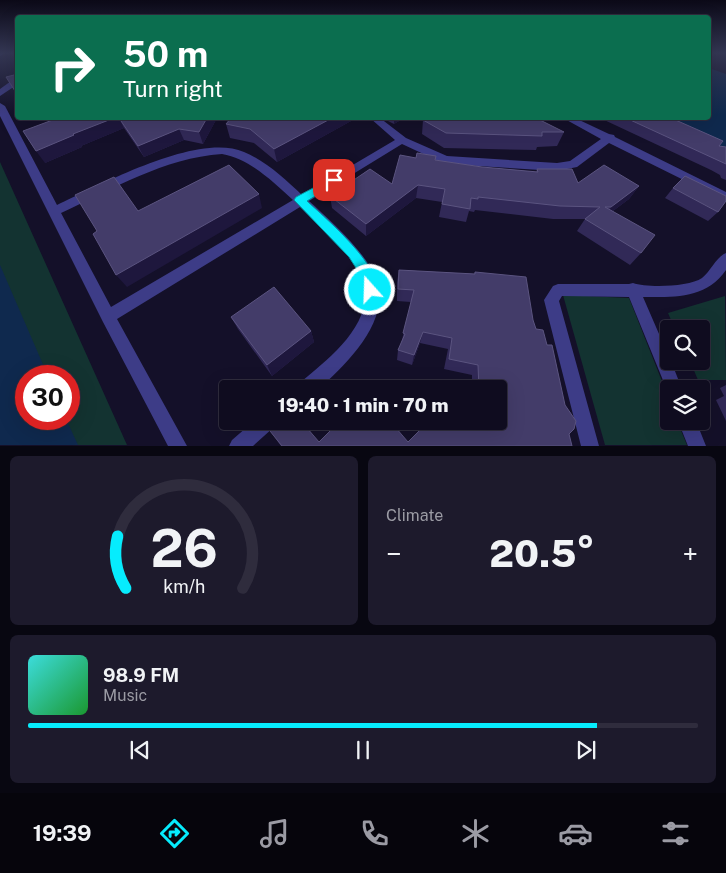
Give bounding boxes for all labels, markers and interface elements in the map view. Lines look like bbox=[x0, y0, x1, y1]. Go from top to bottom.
text: 50 m bbox=[123, 34, 208, 75]
icon: right bbox=[40, 35, 105, 100]
text: Turn right bbox=[123, 76, 223, 102]
pin bbox=[313, 159, 355, 201]
icon: arrive bbox=[320, 166, 348, 194]
position arrow bbox=[343, 263, 395, 315]
map controls bbox=[660, 320, 710, 430]
button: search bbox=[660, 320, 710, 370]
speed limit sign: 30 bbox=[15, 365, 80, 430]
button: layers bbox=[660, 380, 710, 430]
text: 19:40 · 1 min · 70 m bbox=[277, 394, 449, 416]
text: Climate bbox=[386, 506, 443, 525]
text: 26 bbox=[150, 518, 218, 579]
text: 20.5° bbox=[489, 531, 595, 576]
text: − bbox=[386, 537, 402, 570]
text: + bbox=[682, 537, 698, 570]
text: km/h bbox=[163, 576, 205, 597]
text: 98.9 FM bbox=[103, 664, 179, 686]
text: Music bbox=[103, 686, 147, 705]
icon: previous bbox=[126, 736, 154, 764]
icon: pause bbox=[349, 736, 377, 764]
icon: next bbox=[572, 736, 600, 764]
icon: directions bbox=[157, 816, 192, 851]
icon: music bbox=[257, 816, 292, 851]
icon: phone bbox=[357, 816, 392, 851]
icon: climate bbox=[458, 816, 493, 851]
icon: car bbox=[558, 816, 593, 851]
icon: filters bbox=[658, 816, 693, 851]
text: 19:39 bbox=[33, 820, 92, 846]

